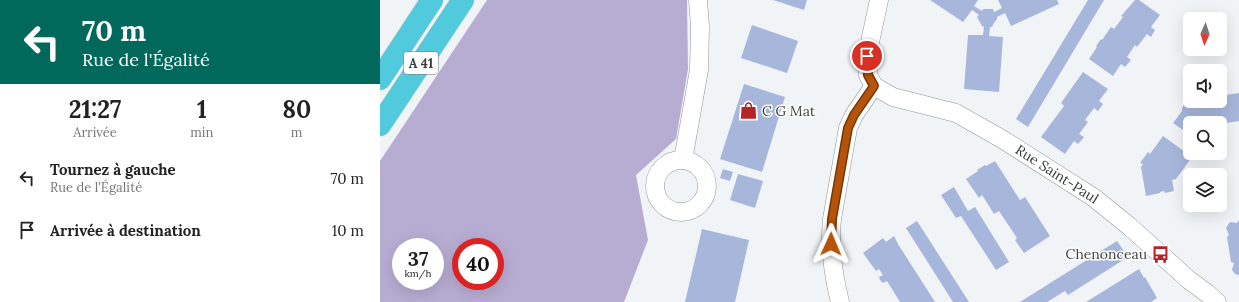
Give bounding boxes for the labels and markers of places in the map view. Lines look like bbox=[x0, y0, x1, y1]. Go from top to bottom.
pin bbox=[850, 39, 884, 73]
shop icon: C G Mat bbox=[739, 101, 759, 121]
place label: C G Mat bbox=[762, 102, 816, 120]
bus stop icon: Chenonceau bbox=[1150, 244, 1170, 264]
place label: Chenonceau bbox=[1066, 245, 1147, 263]

